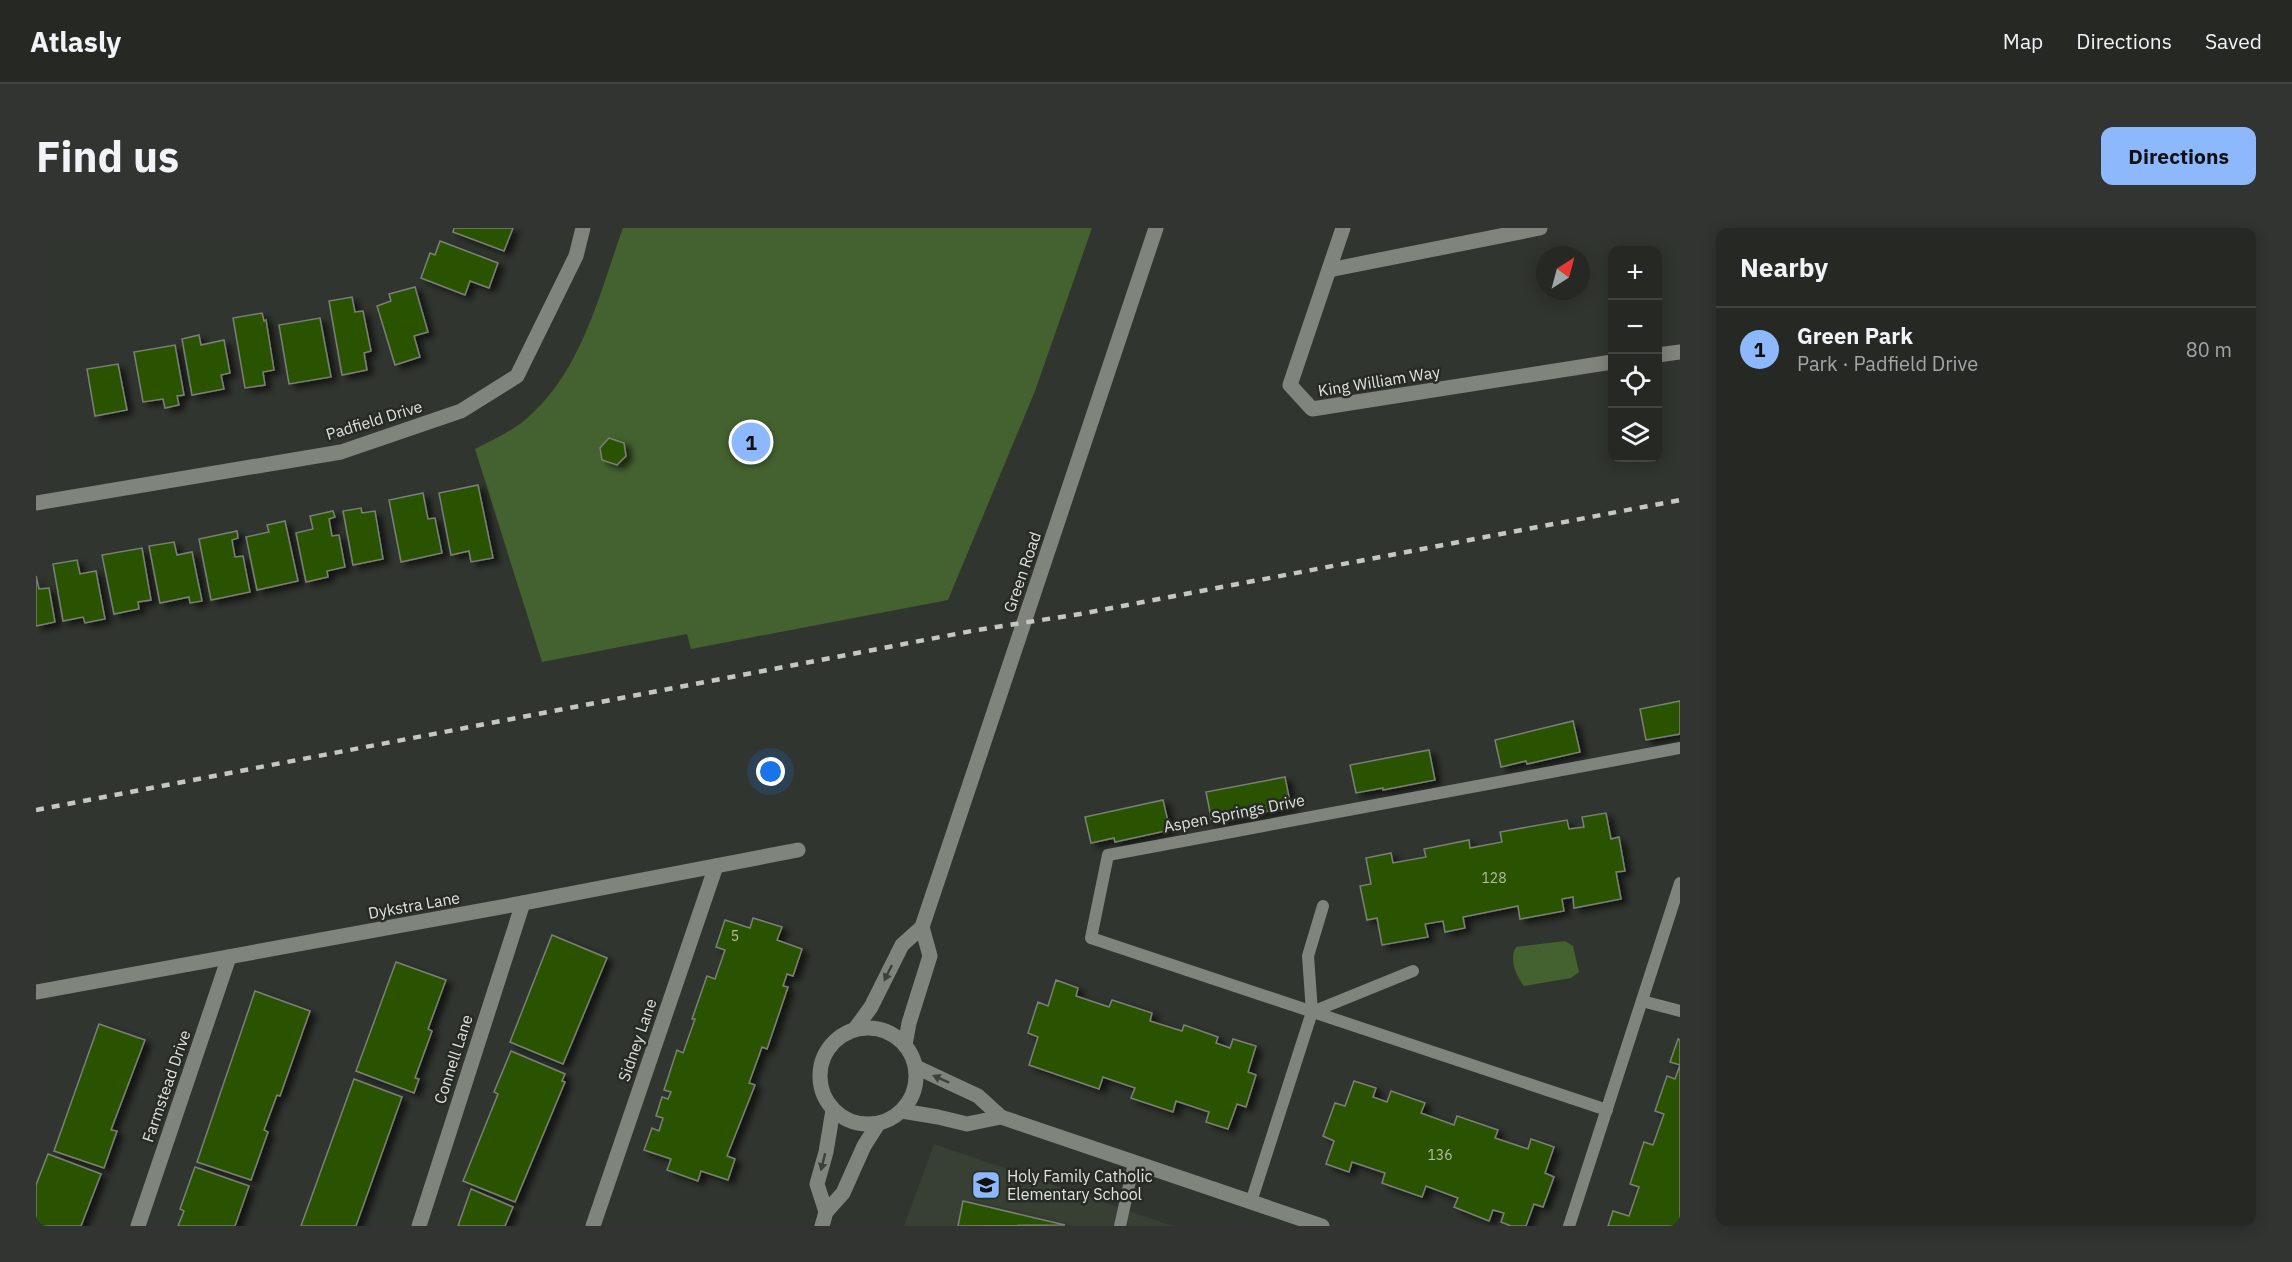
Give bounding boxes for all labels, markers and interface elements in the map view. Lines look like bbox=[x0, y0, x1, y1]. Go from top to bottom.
text: Atlasly bbox=[30, 23, 121, 60]
text: Map bbox=[2003, 27, 2043, 55]
text: Directions bbox=[2076, 27, 2172, 55]
text: Saved bbox=[2205, 27, 2262, 55]
button: Directions bbox=[2101, 127, 2256, 185]
text: Find us bbox=[36, 129, 179, 184]
north arrow bbox=[1536, 246, 1590, 300]
map controls bbox=[1608, 246, 1662, 462]
button: + bbox=[1608, 246, 1662, 300]
text: Nearby bbox=[1740, 250, 1828, 284]
button: − bbox=[1608, 300, 1662, 354]
text: Green Park bbox=[1797, 321, 1913, 350]
text: 1 bbox=[1754, 336, 1766, 363]
text: 80 m bbox=[2186, 336, 2232, 363]
text: Park · Padfield Drive bbox=[1797, 350, 1978, 377]
button: locate bbox=[1608, 354, 1662, 408]
street label: King William Way bbox=[1317, 361, 1441, 401]
street label: Padfield Drive bbox=[323, 396, 425, 444]
button: layers bbox=[1608, 408, 1662, 462]
pin: 1 bbox=[732, 420, 770, 464]
street label: Green Road bbox=[999, 529, 1045, 615]
your location bbox=[756, 757, 785, 786]
street label: Aspen Springs Drive bbox=[1162, 789, 1307, 837]
house number: 128 bbox=[1481, 869, 1507, 887]
street label: Dykstra Lane bbox=[367, 887, 462, 923]
house number: 5 bbox=[731, 927, 739, 945]
one-way arrow bbox=[884, 965, 893, 982]
street label: Sidney Lane bbox=[613, 996, 661, 1084]
street label: Connell Lane bbox=[429, 1012, 477, 1106]
street label: Farmstead Drive bbox=[137, 1027, 195, 1145]
one-way arrow bbox=[932, 1075, 949, 1084]
house number: 136 bbox=[1427, 1146, 1453, 1164]
one-way arrow bbox=[818, 1153, 828, 1171]
place label: Holy Family Catholic Elementary School bbox=[1007, 1166, 1153, 1204]
school or university icon: Holy Family Catholic Elementary School bbox=[970, 1169, 1002, 1201]

